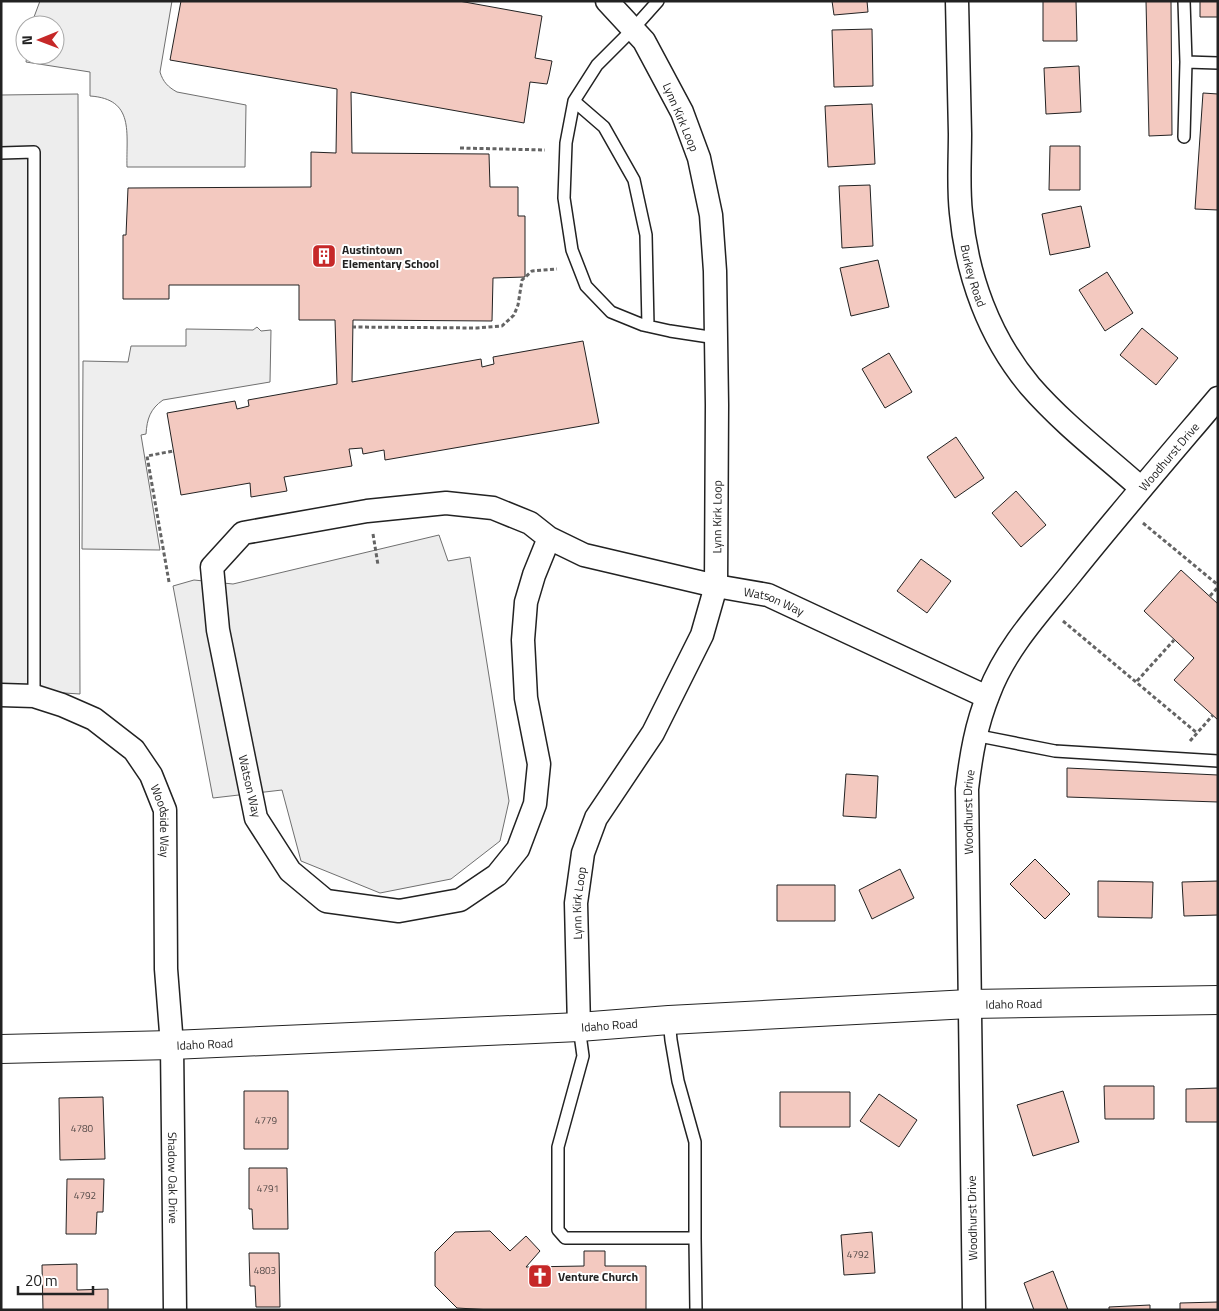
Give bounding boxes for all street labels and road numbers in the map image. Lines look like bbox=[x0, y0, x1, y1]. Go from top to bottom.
street label: Lynn Kirk Loop bbox=[658, 80, 704, 154]
street label: Burkey Road bbox=[956, 243, 992, 309]
street label: Woodhurst Drive bbox=[1134, 418, 1203, 495]
street label: Lynn Kirk Loop bbox=[707, 480, 726, 553]
street label: Watson Way bbox=[742, 581, 808, 620]
street label: Watson Way bbox=[234, 753, 266, 819]
street label: Woodhurst Drive bbox=[957, 768, 979, 855]
street label: Woodside Way bbox=[146, 781, 175, 858]
street label: Lynn Kirk Loop bbox=[567, 865, 590, 940]
street label: Idaho Road bbox=[985, 993, 1042, 1013]
street label: Idaho Road bbox=[580, 1013, 638, 1036]
street label: Idaho Road bbox=[176, 1033, 234, 1054]
street label: Shadow Oak Drive bbox=[163, 1132, 184, 1224]
street label: Woodhurst Drive bbox=[962, 1175, 982, 1261]

